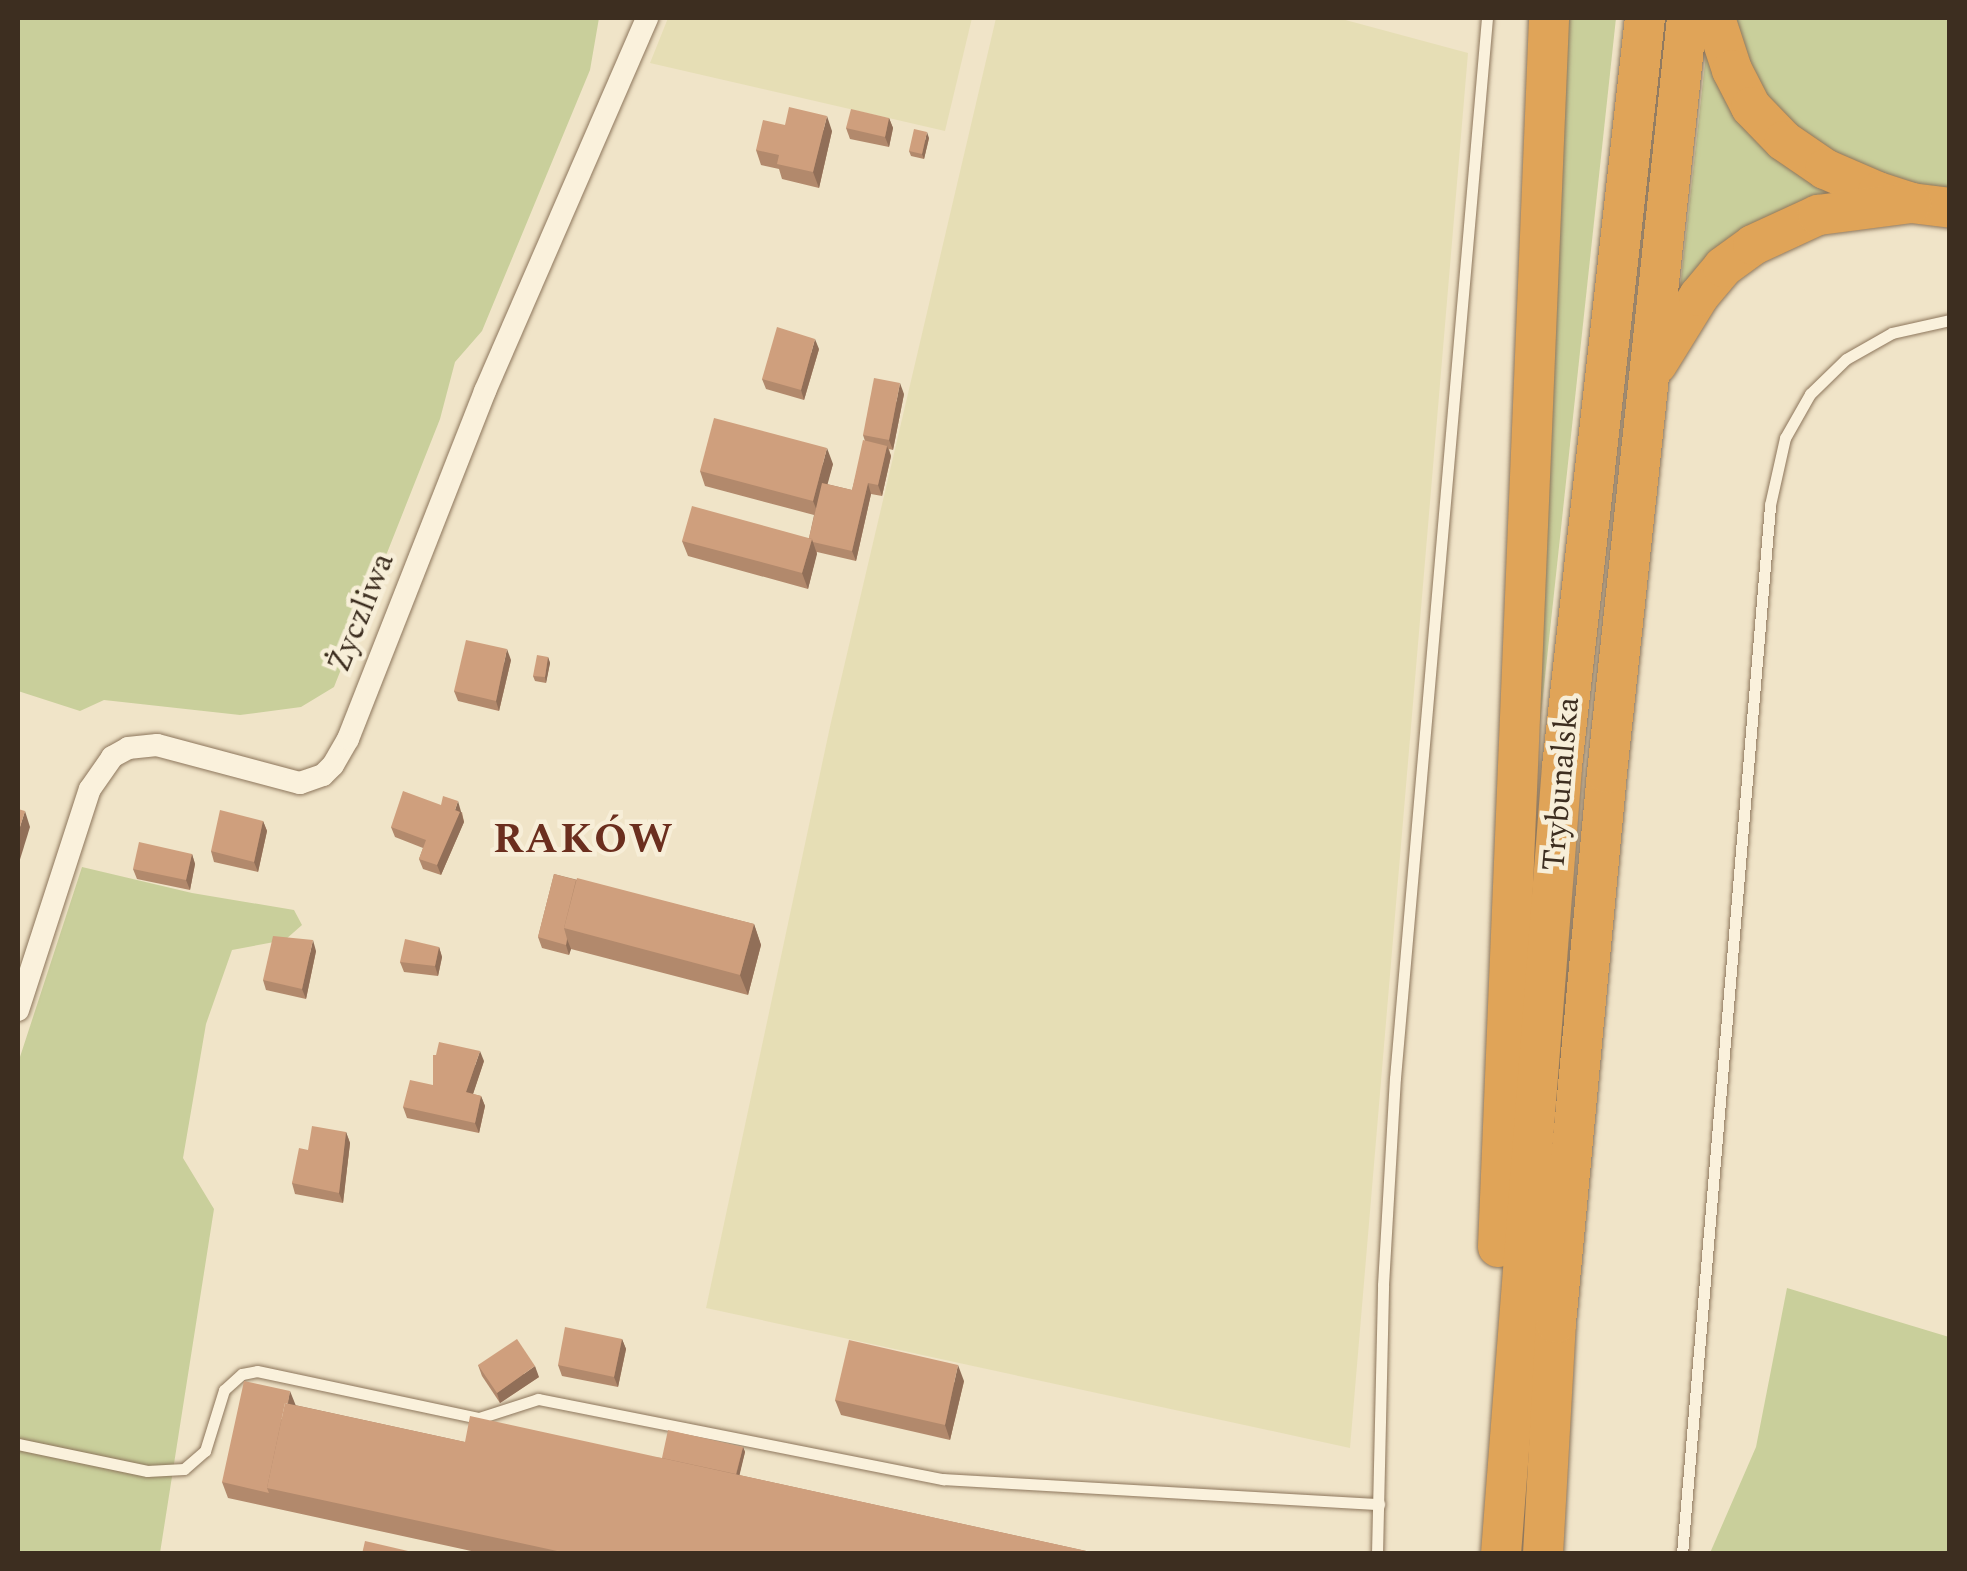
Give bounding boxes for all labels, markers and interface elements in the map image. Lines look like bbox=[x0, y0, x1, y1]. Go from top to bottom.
street label: Życzliwa bbox=[321, 548, 403, 678]
street label: Trybunalska bbox=[1535, 695, 1589, 873]
district label: RAKÓW bbox=[493, 815, 675, 865]

